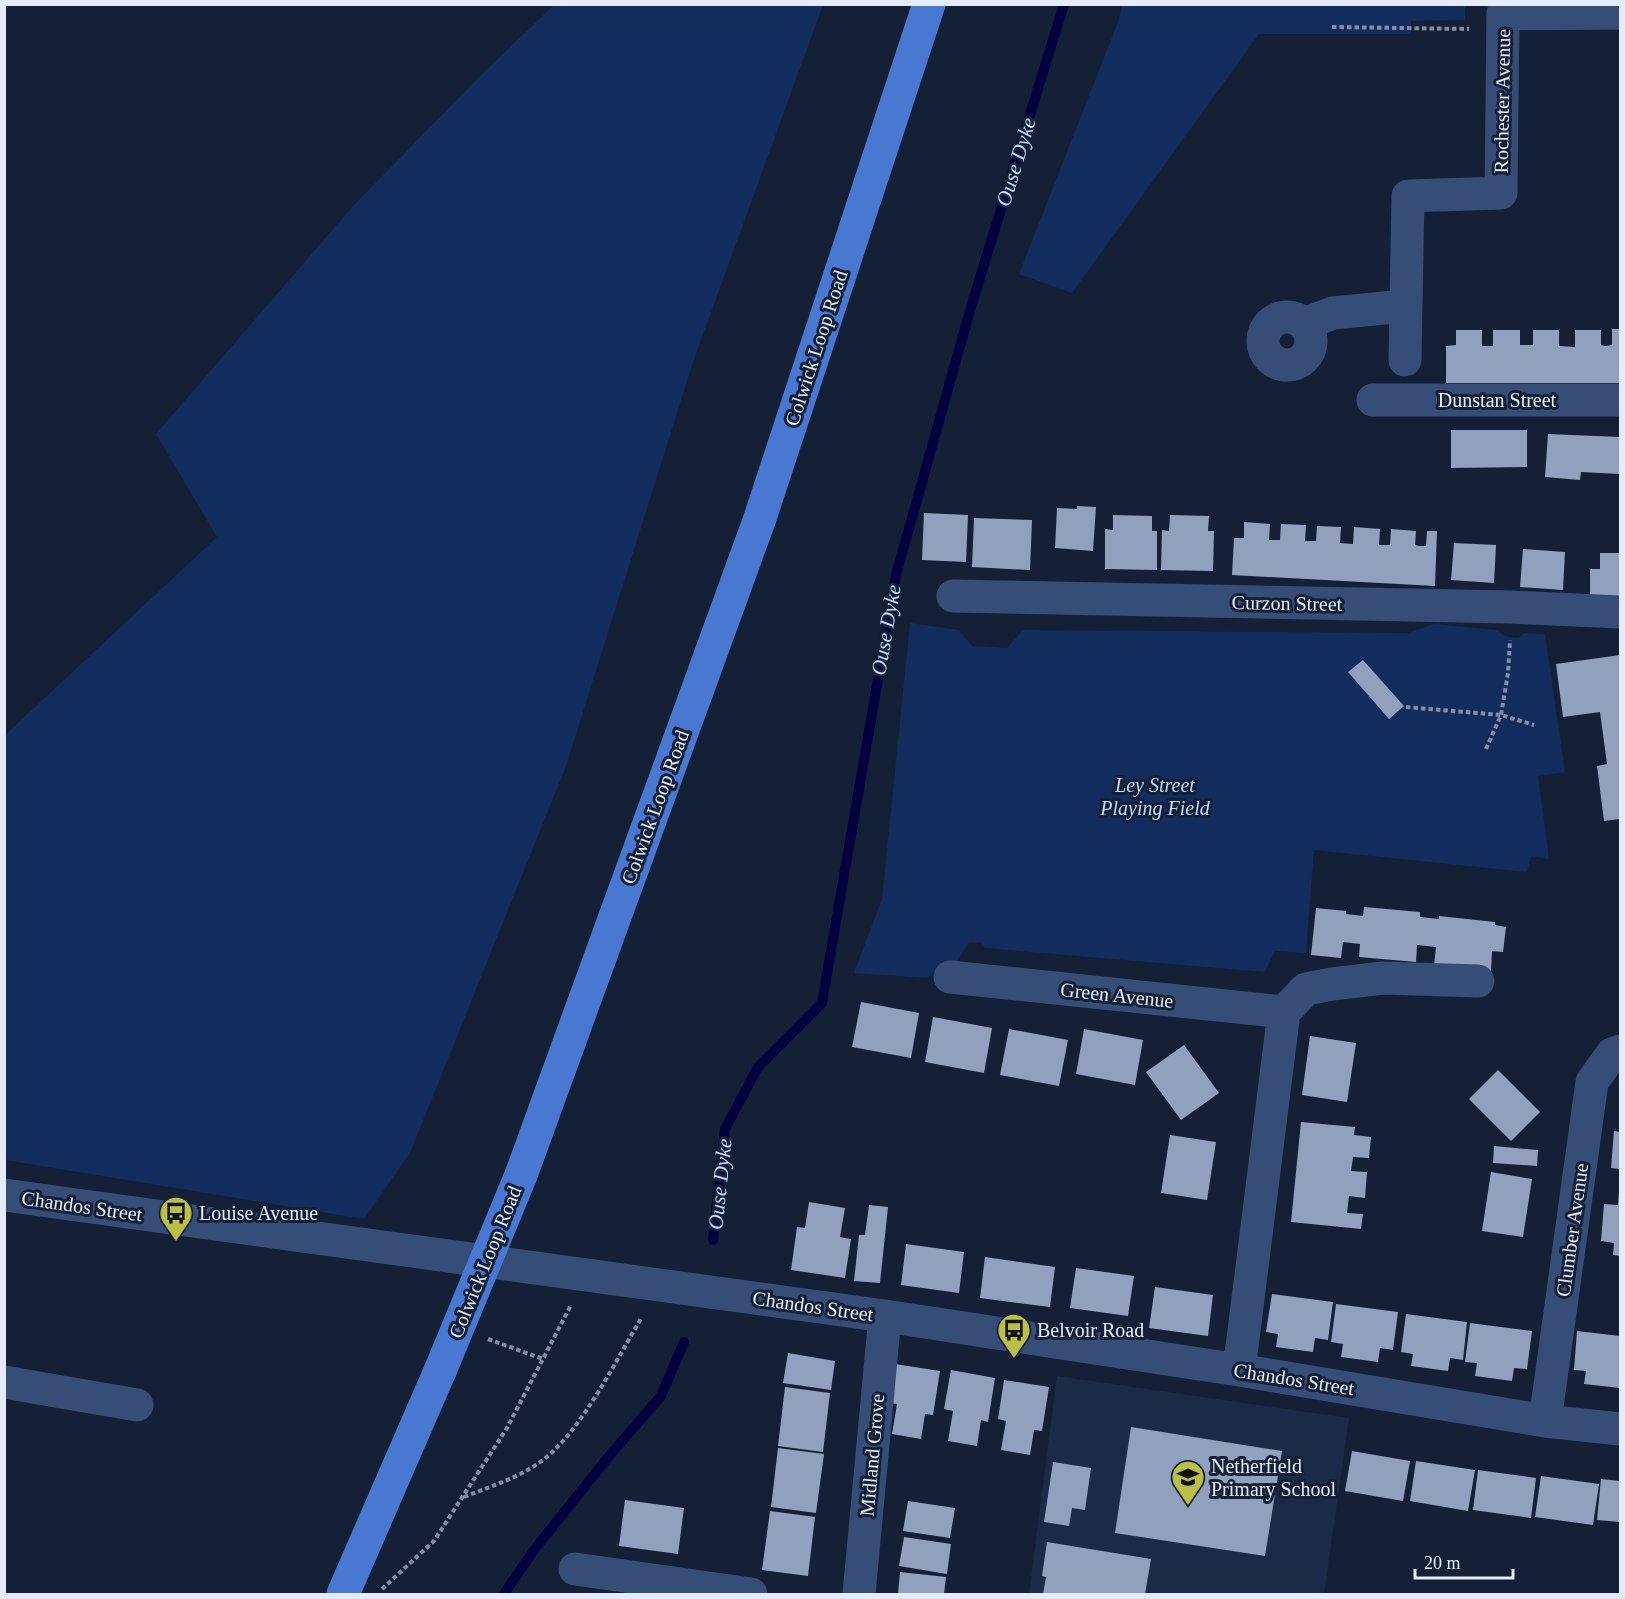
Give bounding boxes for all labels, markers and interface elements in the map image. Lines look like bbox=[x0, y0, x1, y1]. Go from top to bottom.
street label: Rochester Avenue bbox=[1490, 28, 1514, 173]
water label: Ouse Dyke bbox=[991, 115, 1041, 209]
street label: Colwick Loop Road bbox=[780, 267, 852, 429]
street label: Dunstan Street bbox=[1438, 389, 1557, 411]
water label: Ouse Dyke bbox=[866, 583, 906, 677]
street label: Curzon Street bbox=[1232, 591, 1343, 615]
street label: Colwick Loop Road bbox=[617, 727, 694, 887]
park label: Ley Street Playing Field bbox=[1099, 774, 1211, 820]
street label: Green Avenue bbox=[1059, 978, 1175, 1012]
water label: Ouse Dyke bbox=[703, 1137, 737, 1231]
street label: Clumber Avenue bbox=[1552, 1162, 1592, 1298]
street label: Colwick Loop Road bbox=[444, 1183, 527, 1342]
street label: Chandos Street bbox=[20, 1187, 144, 1225]
bus stop icon: Louise Avenue bbox=[158, 1195, 194, 1242]
place label: Louise Avenue bbox=[199, 1202, 318, 1224]
street label: Chandos Street bbox=[751, 1287, 875, 1325]
bus stop icon: Belvoir Road bbox=[996, 1312, 1032, 1359]
place label: Belvoir Road bbox=[1037, 1319, 1144, 1341]
street label: Chandos Street bbox=[1232, 1359, 1356, 1399]
street label: Midland Grove bbox=[856, 1393, 888, 1517]
place label: Netherfield Primary School bbox=[1211, 1455, 1336, 1501]
school or university icon: Netherfield Primary School bbox=[1170, 1459, 1206, 1506]
scale bar bbox=[1415, 1542, 1512, 1580]
text: 20 m bbox=[1424, 1553, 1461, 1573]

